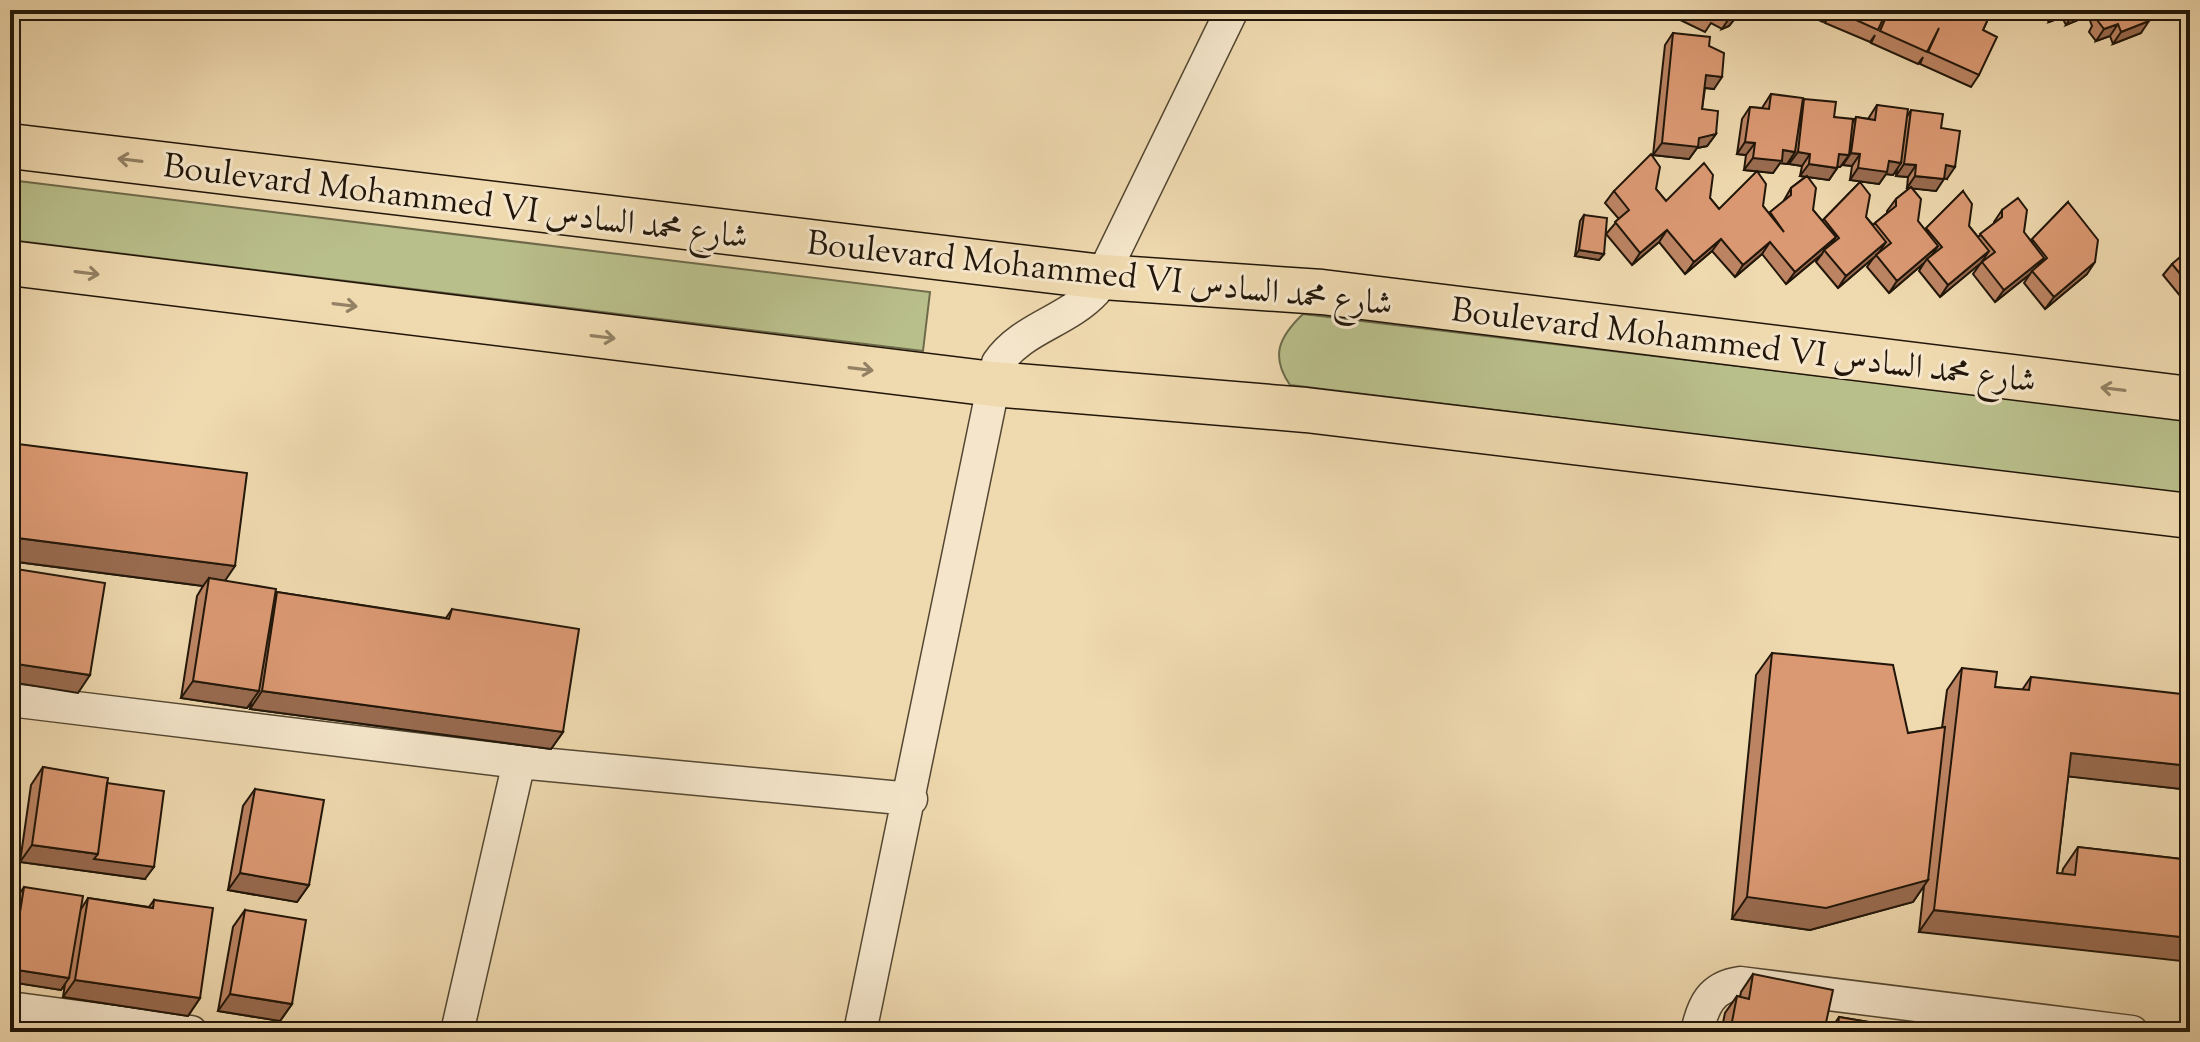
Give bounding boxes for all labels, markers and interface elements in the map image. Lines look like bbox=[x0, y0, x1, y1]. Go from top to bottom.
street label: Boulevard Mohammed VI شارع محمد السادس bbox=[160, 143, 751, 265]
one-way arrow bbox=[118, 152, 143, 167]
street label: Boulevard Mohammed VI شارع محمد السادس bbox=[804, 220, 1395, 332]
one-way arrow bbox=[74, 265, 100, 280]
street label: Boulevard Mohammed VI شارع محمد السادس bbox=[1448, 287, 2039, 409]
one-way arrow bbox=[332, 298, 358, 313]
one-way arrow bbox=[590, 330, 616, 345]
one-way arrow bbox=[848, 361, 874, 376]
one-way arrow bbox=[2100, 381, 2126, 396]

